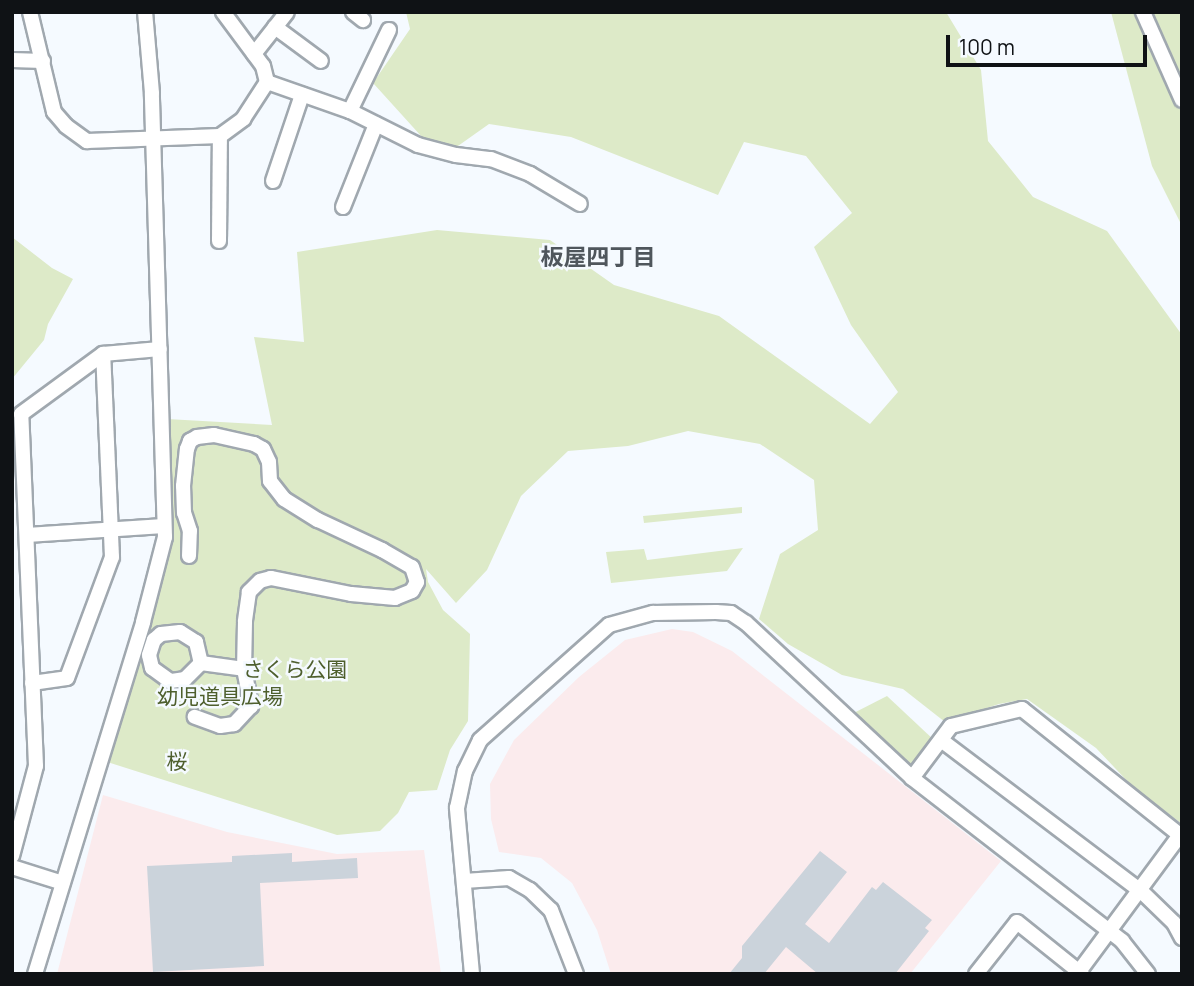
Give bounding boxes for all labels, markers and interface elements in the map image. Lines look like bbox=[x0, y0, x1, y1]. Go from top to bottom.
scale bar bbox=[949, 21, 1150, 65]
text: 100 m bbox=[959, 33, 1015, 61]
district label: 板屋四丁目 bbox=[541, 242, 655, 270]
park label: さくら公園 bbox=[243, 656, 347, 682]
park label: 幼児道具広場 bbox=[157, 683, 283, 709]
park label: 桜 bbox=[167, 748, 187, 774]

